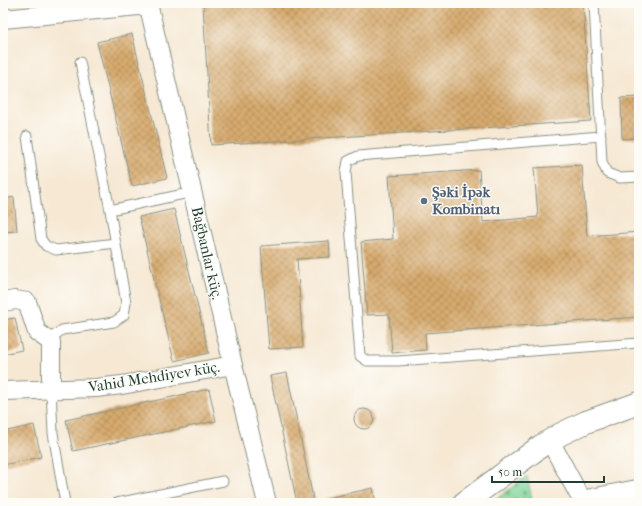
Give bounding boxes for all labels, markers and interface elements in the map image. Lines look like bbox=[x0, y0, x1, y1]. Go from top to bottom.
place label: Şəki İpək Kombinatı bbox=[432, 183, 501, 218]
marker: Şəki İpək Kombinatı bbox=[419, 196, 429, 206]
street label: Bağbanlar küç. bbox=[188, 205, 226, 301]
street label: Vahid Mehdiyev küç. bbox=[86, 358, 221, 396]
scale bar bbox=[492, 458, 604, 484]
text: 50 m bbox=[498, 465, 522, 479]

